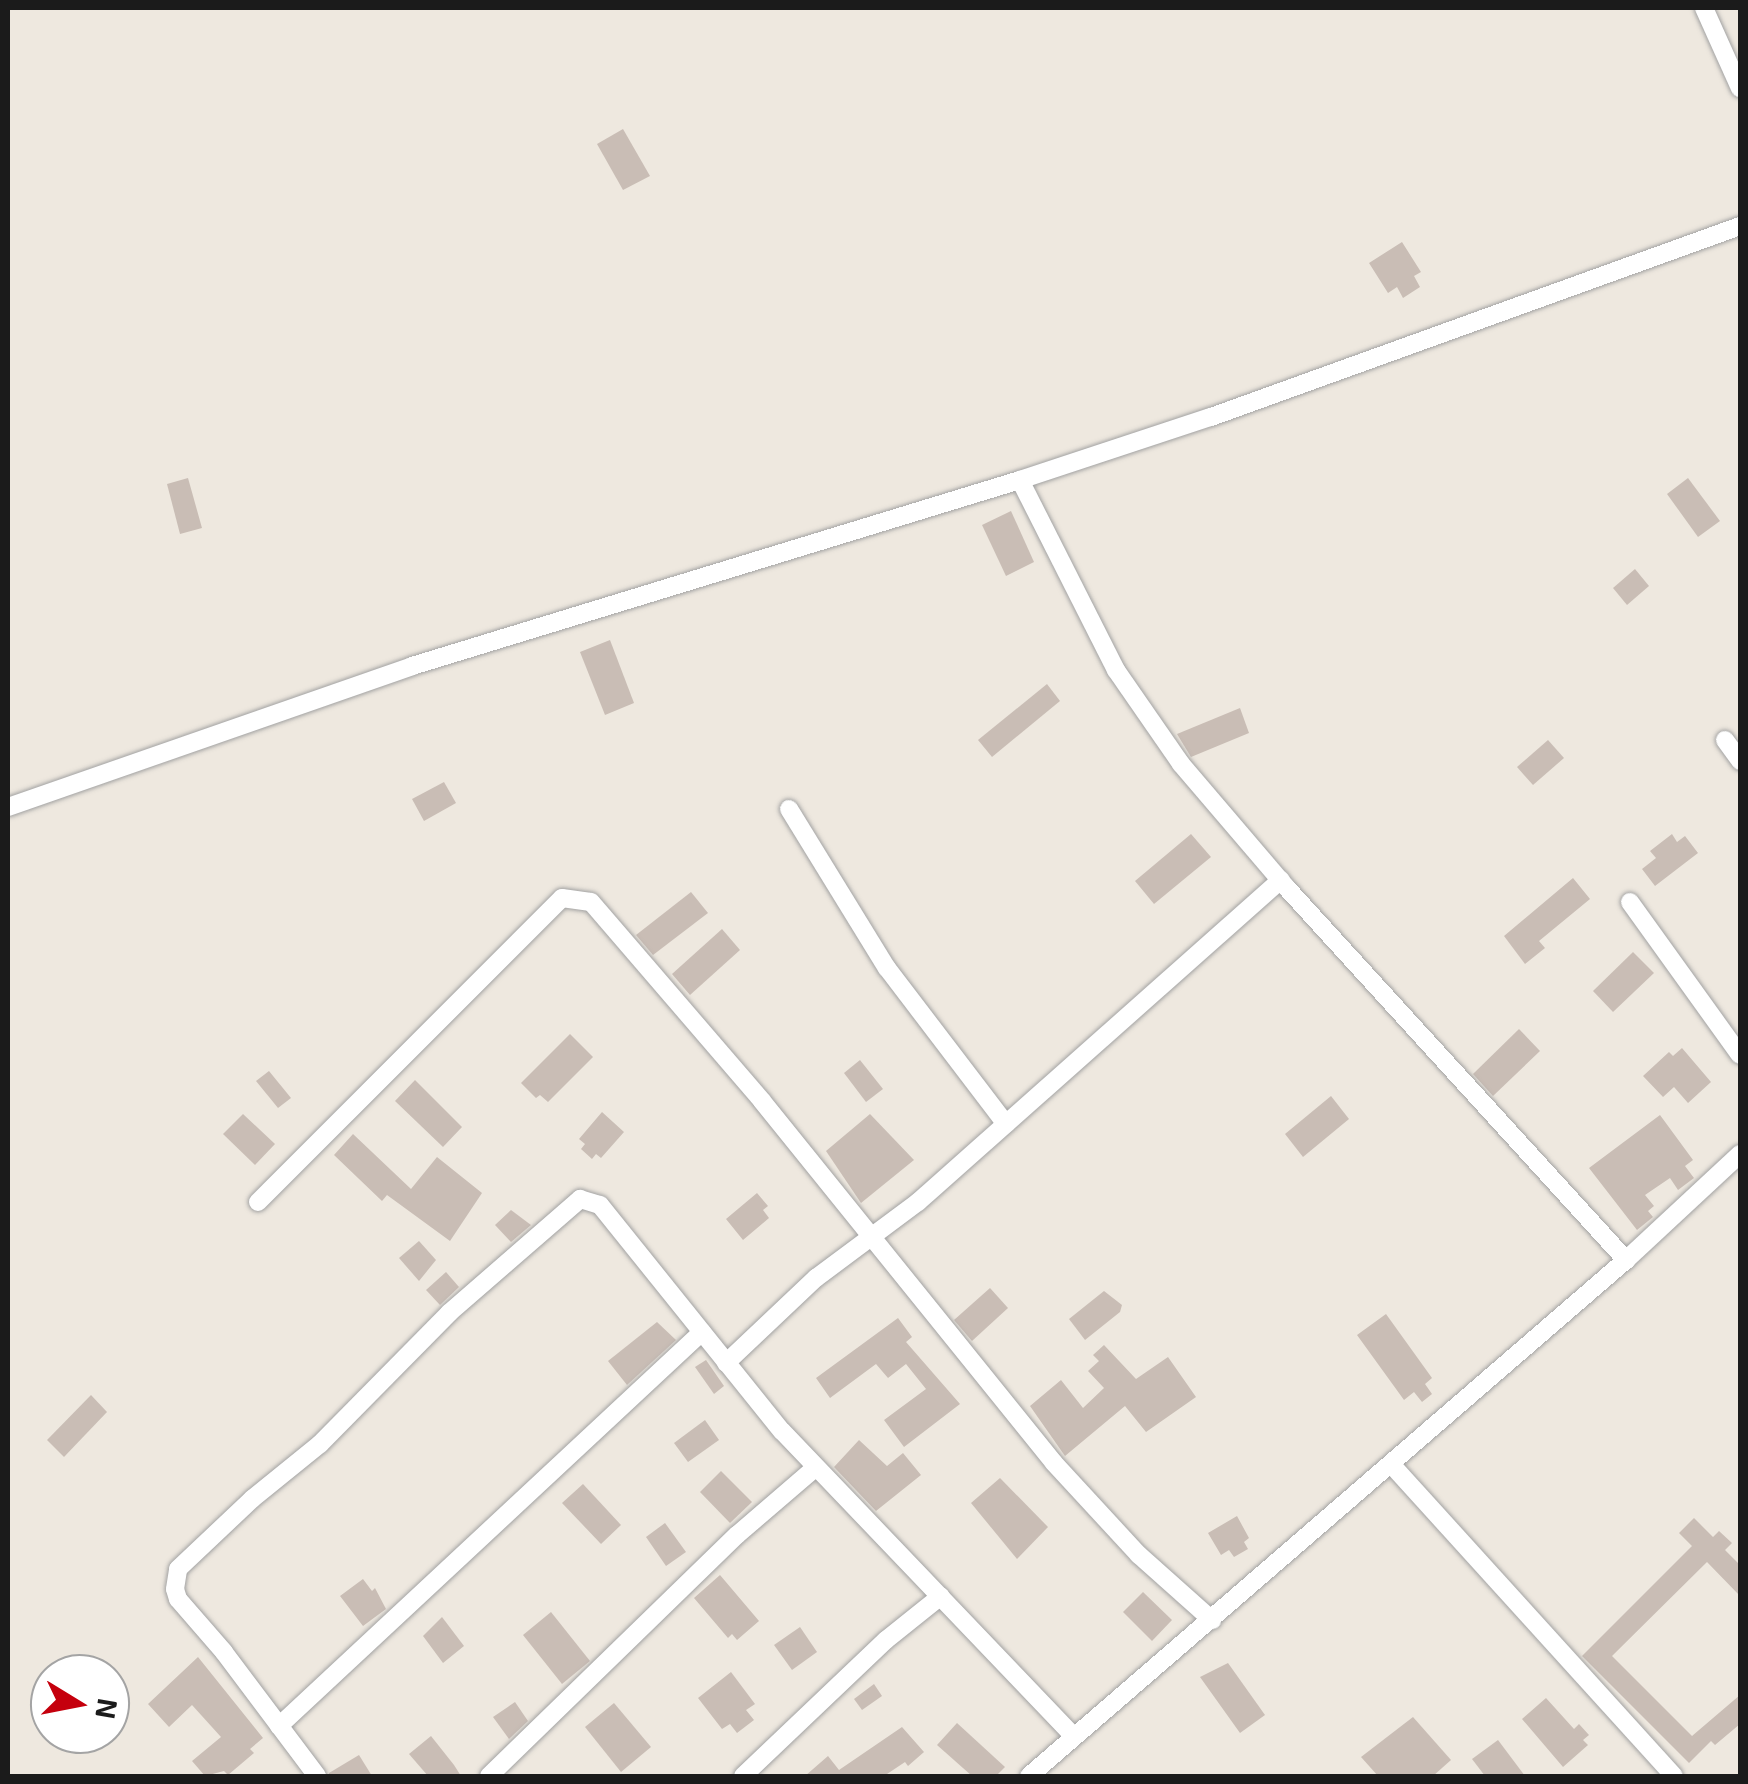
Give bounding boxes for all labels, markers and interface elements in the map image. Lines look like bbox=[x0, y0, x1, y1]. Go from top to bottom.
north arrow bbox=[30, 1654, 130, 1754]
text: N bbox=[89, 1696, 126, 1722]

